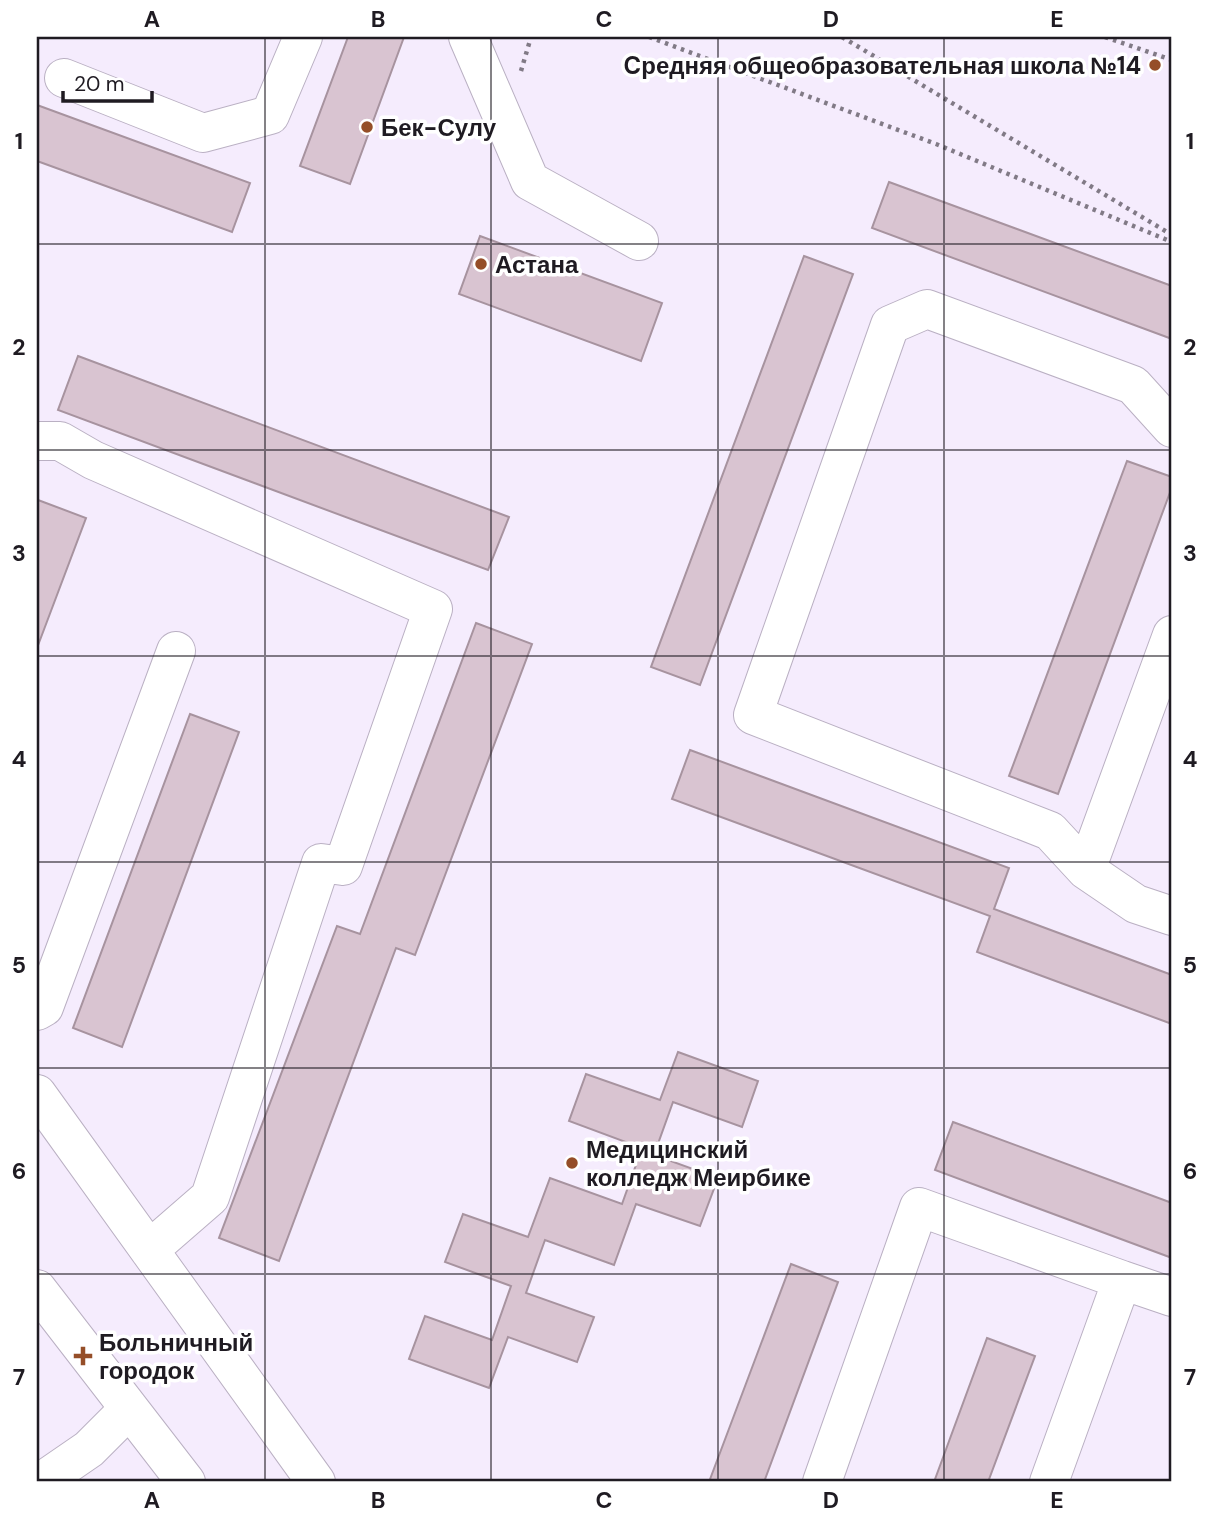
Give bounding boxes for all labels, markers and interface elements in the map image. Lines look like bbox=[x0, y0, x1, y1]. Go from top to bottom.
text: A bbox=[144, 4, 160, 34]
text: B bbox=[371, 4, 385, 34]
text: C bbox=[596, 4, 612, 34]
text: D bbox=[823, 4, 839, 34]
text: E bbox=[1050, 4, 1064, 34]
place label: Cредняя общеобразовательная школа №14 bbox=[624, 50, 1141, 81]
marker: Cредняя общеобразовательная школа №14 bbox=[1147, 57, 1163, 73]
scale bar bbox=[63, 60, 152, 104]
text: 20 m bbox=[74, 70, 125, 98]
place label: Бек-Сулу bbox=[381, 112, 497, 143]
marker: Бек-Сулу bbox=[359, 119, 375, 135]
text: 1 bbox=[15, 126, 23, 156]
text: 1 bbox=[1186, 126, 1194, 156]
place label: Астана bbox=[495, 249, 579, 280]
marker: Астана bbox=[473, 256, 489, 272]
text: 2 bbox=[12, 332, 26, 362]
text: 2 bbox=[1183, 332, 1197, 362]
text: 3 bbox=[12, 538, 26, 568]
text: 3 bbox=[1183, 538, 1197, 568]
text: 4 bbox=[12, 744, 27, 774]
text: 4 bbox=[1183, 744, 1198, 774]
text: 5 bbox=[12, 950, 26, 980]
text: 5 bbox=[1183, 950, 1197, 980]
place label: Медицинский колледж Меирбике bbox=[586, 1134, 811, 1193]
marker: Медицинский колледж Меирбике bbox=[564, 1155, 580, 1171]
text: 6 bbox=[12, 1156, 26, 1186]
text: 6 bbox=[1183, 1156, 1197, 1186]
place label: Больничный городок bbox=[99, 1327, 253, 1386]
marker: Больничный городок bbox=[73, 1346, 93, 1366]
text: 7 bbox=[13, 1362, 25, 1392]
text: 7 bbox=[1184, 1362, 1196, 1392]
text: A bbox=[144, 1485, 160, 1515]
text: B bbox=[371, 1485, 385, 1515]
text: C bbox=[596, 1485, 612, 1515]
text: D bbox=[823, 1485, 839, 1515]
text: E bbox=[1050, 1485, 1064, 1515]

